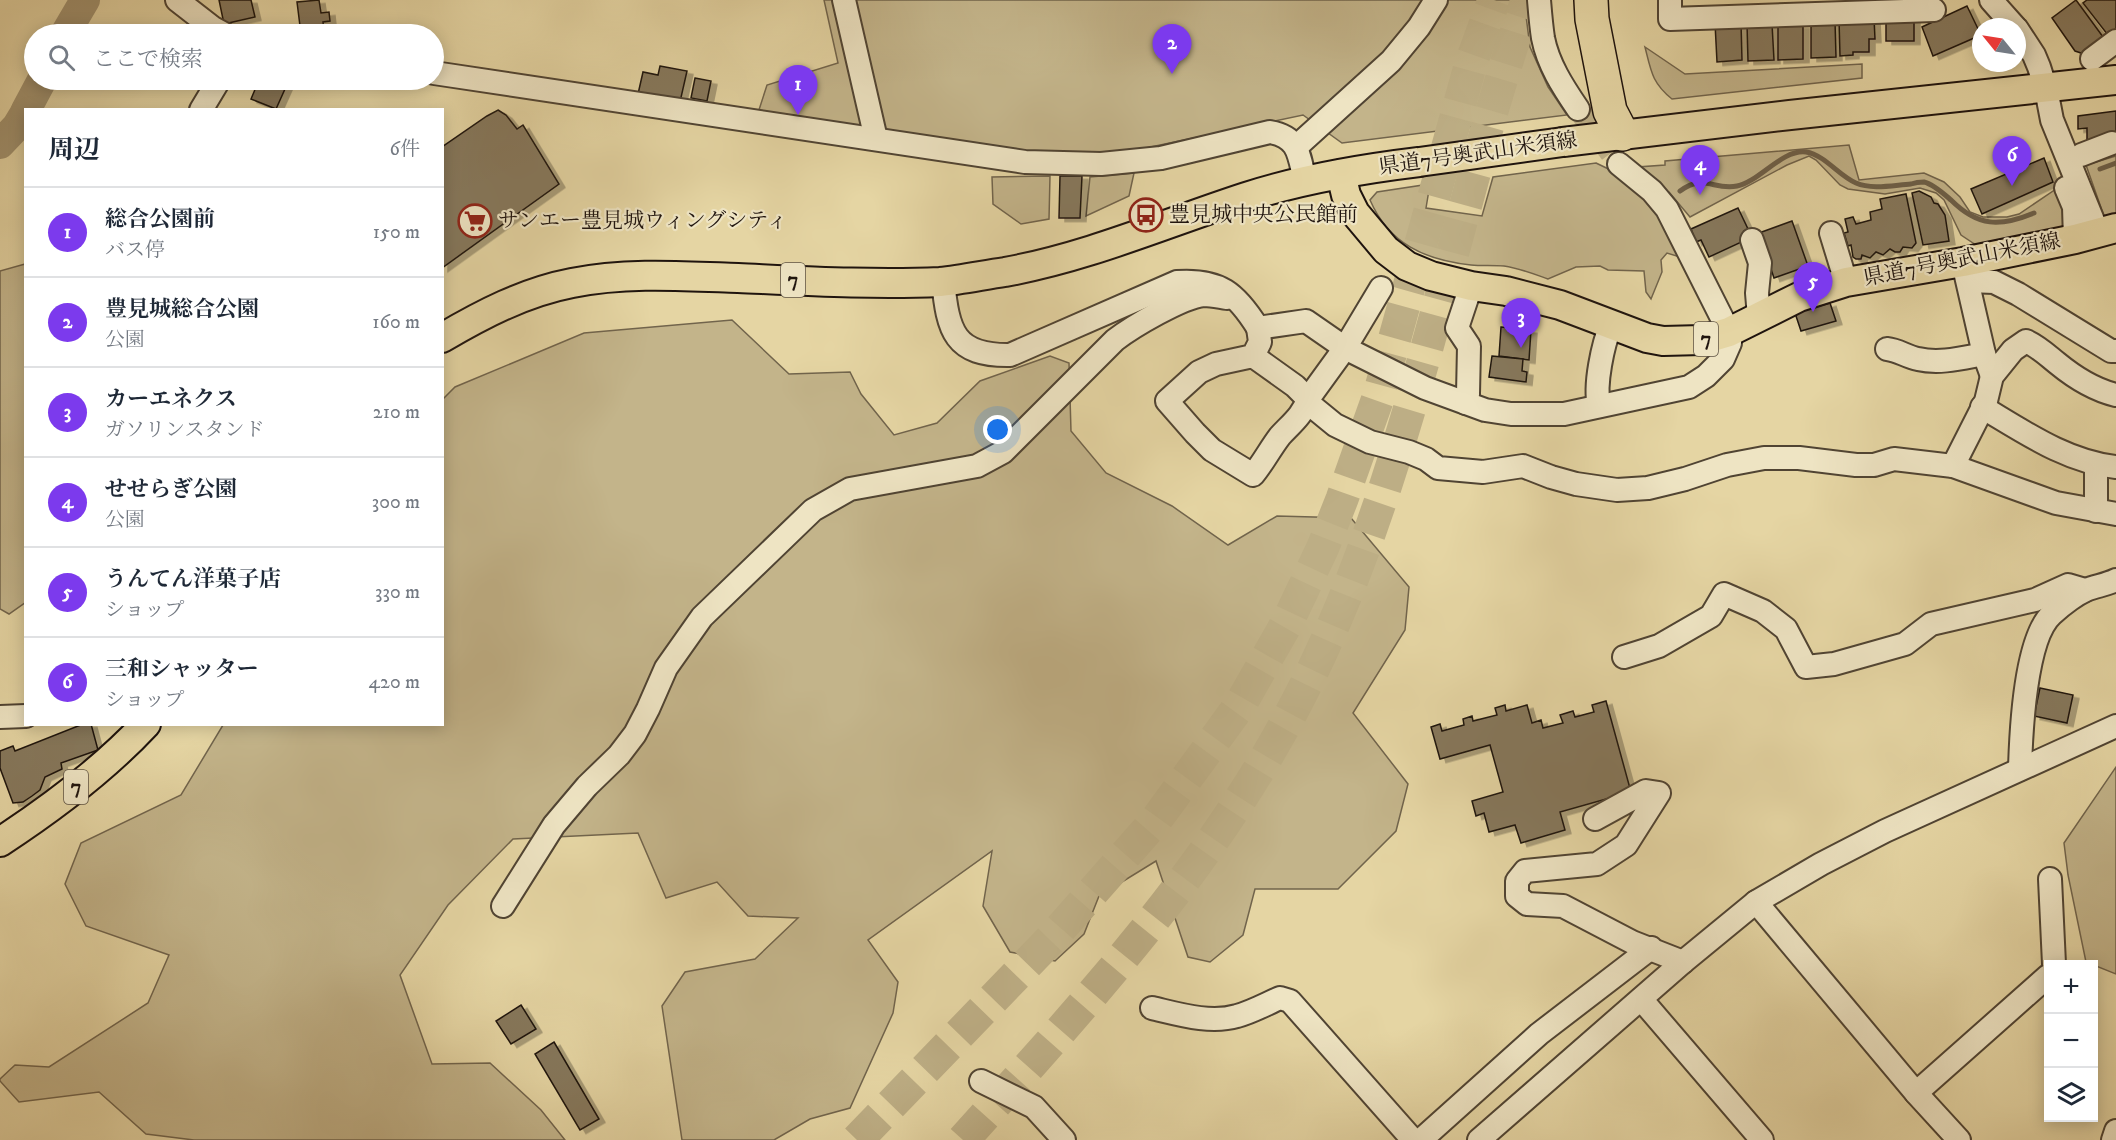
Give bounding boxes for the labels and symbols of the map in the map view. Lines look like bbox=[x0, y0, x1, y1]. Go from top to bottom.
north arrow bbox=[1972, 18, 2026, 72]
pin: 2 bbox=[1152, 25, 1192, 74]
pin: 1 bbox=[778, 66, 818, 115]
street label: 県道7号奥武山米須線 bbox=[1377, 127, 1579, 181]
pin: 6 bbox=[1992, 136, 2032, 186]
pin: 4 bbox=[1680, 146, 1720, 195]
bus stop icon: 豊見城中央公民館前 bbox=[1128, 197, 1164, 233]
place label: 豊見城中央公民館前 bbox=[1169, 202, 1358, 228]
supermarket icon: サンエー豊見城ウィングシティ bbox=[457, 203, 493, 239]
place label: サンエー豊見城ウィングシティ bbox=[498, 208, 788, 234]
street label: 県道7号奥武山米須線 bbox=[1861, 228, 2063, 292]
pin: 5 bbox=[1794, 262, 1832, 312]
road number: 7 bbox=[781, 263, 805, 297]
pin: 3 bbox=[1502, 298, 1540, 348]
road number: 7 bbox=[1694, 322, 1718, 356]
your location bbox=[983, 415, 1012, 444]
road number: 7 bbox=[64, 770, 88, 804]

